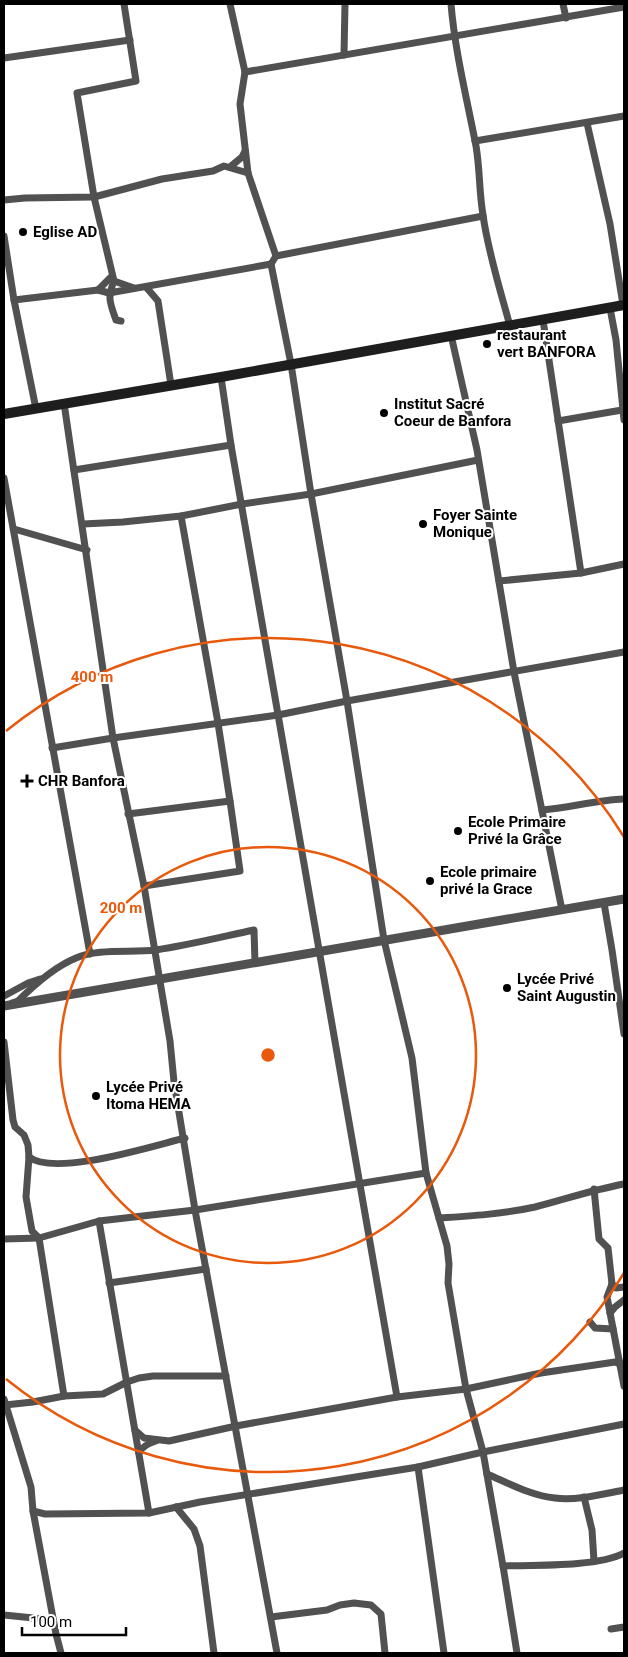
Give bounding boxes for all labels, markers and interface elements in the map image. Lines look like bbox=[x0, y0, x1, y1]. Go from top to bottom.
place label: Eglise AD bbox=[33, 223, 97, 241]
marker: Eglise AD bbox=[17, 226, 29, 238]
place label: restaurant vert BANFORA bbox=[497, 326, 597, 361]
marker: restaurant vert BANFORA bbox=[481, 338, 493, 350]
place label: Institut Sacré Coeur de Banfora bbox=[394, 395, 511, 430]
marker: Institut Sacré Coeur de Banfora bbox=[378, 407, 390, 419]
place label: Foyer Sainte Monique bbox=[433, 506, 517, 541]
marker: Foyer Sainte Monique bbox=[417, 518, 429, 530]
text: 400 m bbox=[71, 668, 113, 686]
place label: CHR Banfora bbox=[38, 772, 125, 790]
marker: CHR Banfora bbox=[20, 774, 34, 788]
place label: Ecole Primaire Privé la Grâce bbox=[468, 813, 566, 848]
marker: Ecole Primaire Privé la Grâce bbox=[452, 825, 464, 837]
place label: Ecole primaire privé la Grace bbox=[440, 863, 537, 898]
marker: Ecole primaire privé la Grace bbox=[424, 875, 436, 887]
text: 200 m bbox=[100, 899, 142, 917]
place label: Lycée Privé Saint Augustin bbox=[517, 970, 616, 1005]
marker: Lycée Privé Saint Augustin bbox=[501, 982, 513, 994]
centre of rings bbox=[259, 1046, 277, 1064]
place label: Lycée Privé Itoma HEMA bbox=[106, 1078, 192, 1113]
marker: Lycée Privé Itoma HEMA bbox=[90, 1090, 102, 1102]
scale bar bbox=[22, 1604, 126, 1636]
text: 100 m bbox=[30, 1613, 72, 1631]

